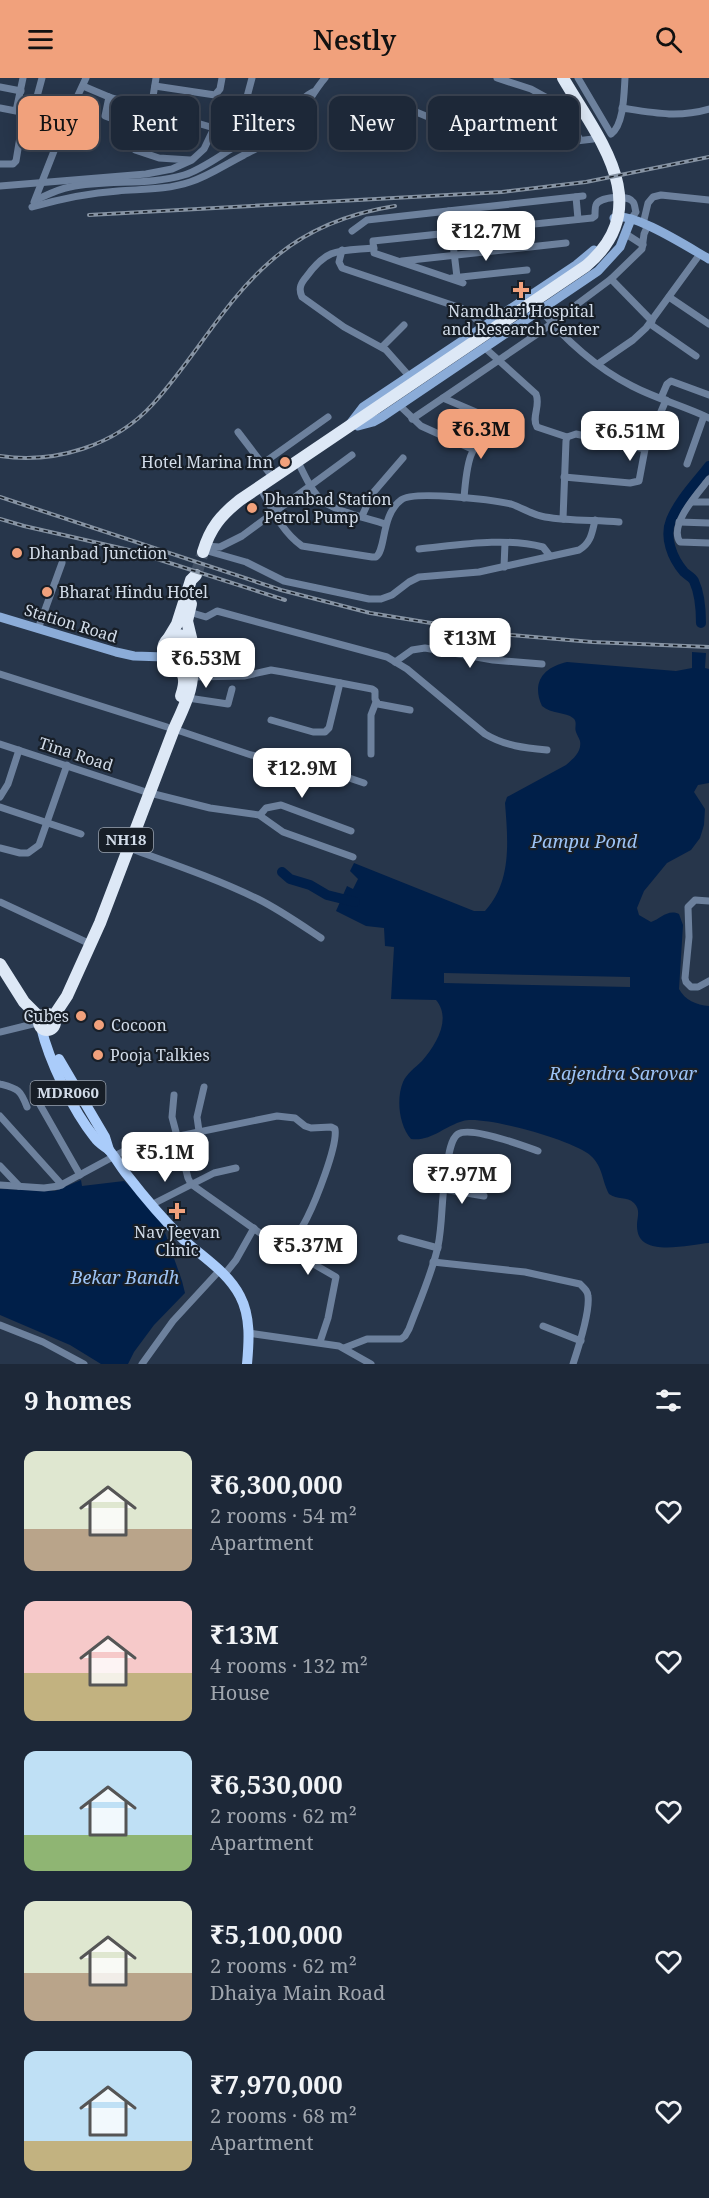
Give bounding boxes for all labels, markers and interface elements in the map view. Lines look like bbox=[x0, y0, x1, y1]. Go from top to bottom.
text: Nestly bbox=[313, 21, 396, 58]
icon: menu bbox=[24, 23, 57, 56]
icon: search bbox=[652, 23, 685, 56]
chip: Buy bbox=[18, 96, 99, 150]
chip: Rent bbox=[111, 96, 199, 150]
chip: Filters bbox=[211, 96, 317, 150]
chip: New bbox=[329, 96, 416, 150]
chip: Apartment bbox=[428, 96, 579, 150]
pin: ₹12.7M bbox=[437, 211, 535, 262]
text: ₹12.7M bbox=[451, 217, 521, 244]
marker: Namdhari Hospital and Research Center bbox=[512, 281, 530, 299]
place label: Namdhari Hospital and Research Center bbox=[442, 300, 600, 340]
pin: ₹6.3M bbox=[439, 409, 523, 460]
pin: ₹6.51M bbox=[581, 411, 679, 462]
text: ₹6.3M bbox=[452, 415, 510, 442]
text: ₹6.51M bbox=[595, 417, 665, 444]
place label: Hotel Marina Inn bbox=[141, 451, 273, 473]
marker: Hotel Marina Inn bbox=[278, 455, 292, 469]
place label: Dhanbad Station Petrol Pump bbox=[264, 488, 392, 528]
marker: Dhanbad Station Petrol Pump bbox=[245, 501, 259, 515]
place label: Dhanbad Junction bbox=[29, 542, 167, 564]
marker: Dhanbad Junction bbox=[10, 546, 24, 560]
place label: Bharat Hindu Hotel bbox=[59, 581, 208, 603]
marker: Bharat Hindu Hotel bbox=[40, 585, 54, 599]
street label: Station Road bbox=[22, 598, 120, 648]
pin: ₹13M bbox=[434, 618, 506, 669]
text: ₹13M bbox=[444, 624, 496, 651]
pin: ₹6.53M bbox=[157, 638, 255, 689]
text: ₹6.53M bbox=[171, 644, 241, 671]
street label: Tina Road bbox=[36, 732, 116, 776]
pin: ₹12.9M bbox=[253, 748, 351, 799]
text: ₹12.9M bbox=[267, 754, 337, 781]
road number: NH18 bbox=[99, 828, 153, 852]
water label: Pampu Pond bbox=[530, 829, 638, 853]
place label: Cubes bbox=[23, 1005, 69, 1027]
marker: Cubes bbox=[74, 1009, 88, 1023]
place label: Cocoon bbox=[111, 1014, 167, 1036]
marker: Cocoon bbox=[92, 1018, 106, 1032]
place label: Pooja Talkies bbox=[110, 1044, 210, 1066]
marker: Pooja Talkies bbox=[91, 1048, 105, 1062]
water label: Rajendra Sarovar bbox=[548, 1061, 698, 1085]
road number: MDR060 bbox=[31, 1081, 106, 1105]
pin: ₹5.1M bbox=[123, 1132, 207, 1183]
text: ₹5.1M bbox=[136, 1138, 194, 1165]
pin: ₹7.97M bbox=[413, 1154, 511, 1205]
text: ₹7.97M bbox=[427, 1160, 497, 1187]
marker: Nav Jeevan Clinic bbox=[168, 1202, 186, 1220]
place label: Nav Jeevan Clinic bbox=[134, 1221, 220, 1261]
pin: ₹5.37M bbox=[259, 1225, 357, 1276]
text: ₹5.37M bbox=[273, 1231, 343, 1258]
water label: Bekar Bandh bbox=[70, 1265, 180, 1289]
text: 9 homes bbox=[24, 1382, 132, 1418]
icon: filters bbox=[652, 1384, 685, 1417]
text: ₹6,300,000 bbox=[210, 1466, 343, 1502]
icon: home bbox=[72, 1475, 144, 1547]
icon: heart bbox=[652, 1495, 685, 1528]
text: 2 rooms · 54 m² bbox=[210, 1502, 357, 1529]
text: Apartment bbox=[210, 1529, 314, 1556]
text: ₹13M bbox=[210, 1616, 279, 1652]
icon: home bbox=[72, 1625, 144, 1697]
icon: heart bbox=[652, 1645, 685, 1678]
text: 4 rooms · 132 m² bbox=[210, 1652, 368, 1679]
text: House bbox=[210, 1679, 270, 1706]
text: ₹6,530,000 bbox=[210, 1766, 343, 1802]
icon: home bbox=[72, 1775, 144, 1847]
icon: heart bbox=[652, 1795, 685, 1828]
text: 2 rooms · 62 m² bbox=[210, 1802, 357, 1829]
text: Apartment bbox=[210, 1829, 314, 1856]
text: ₹5,100,000 bbox=[210, 1916, 343, 1952]
icon: home bbox=[72, 1925, 144, 1997]
icon: heart bbox=[652, 1945, 685, 1978]
text: 2 rooms · 62 m² bbox=[210, 1952, 357, 1979]
text: Dhaiya Main Road bbox=[210, 1979, 385, 2006]
text: ₹7,970,000 bbox=[210, 2066, 343, 2102]
icon: home bbox=[72, 2075, 144, 2147]
icon: heart bbox=[652, 2095, 685, 2128]
text: 2 rooms · 68 m² bbox=[210, 2102, 357, 2129]
text: Apartment bbox=[210, 2129, 314, 2156]

